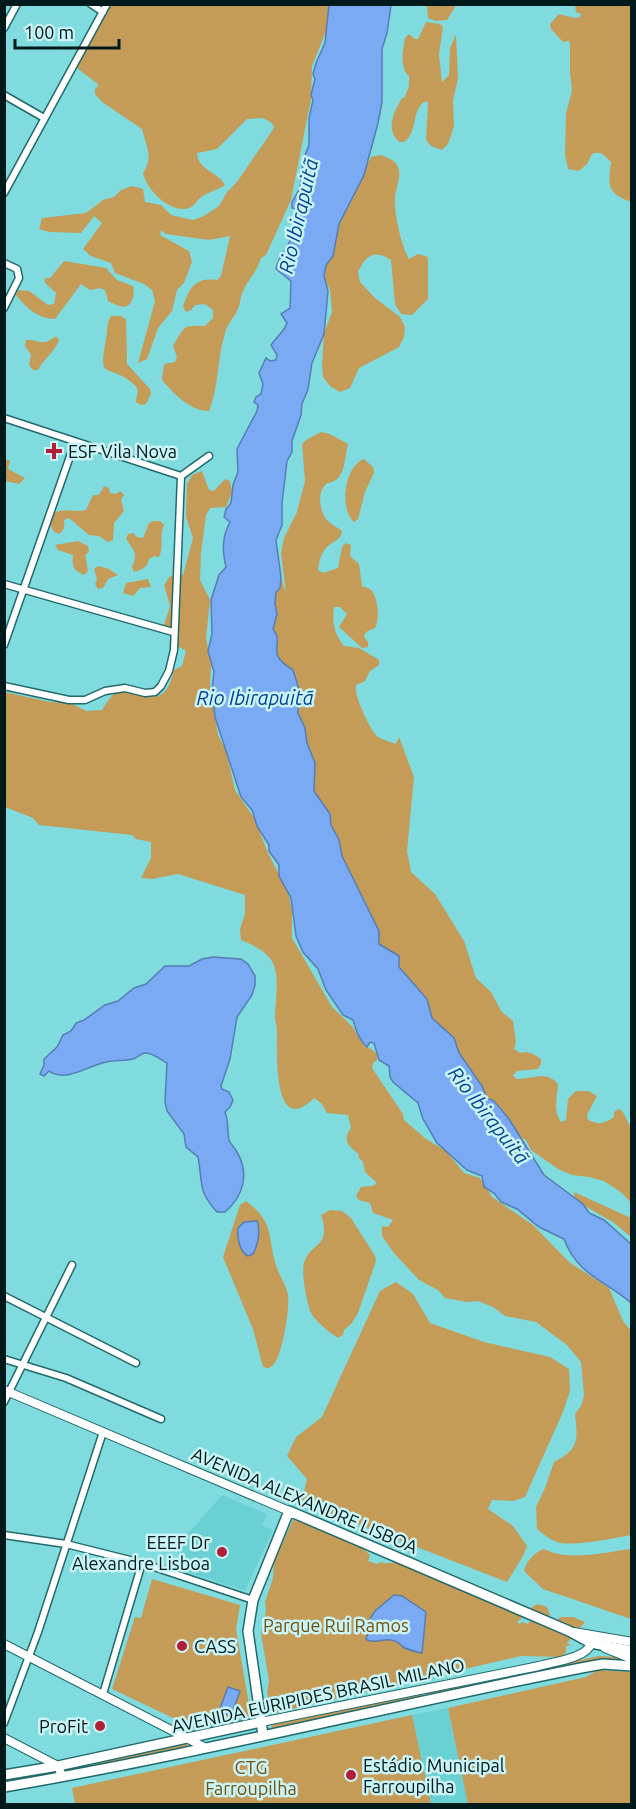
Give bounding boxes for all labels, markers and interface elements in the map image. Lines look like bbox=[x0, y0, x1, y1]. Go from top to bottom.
scale bar bbox=[15, 12, 118, 50]
text: 100 m bbox=[24, 22, 74, 42]
water label: Rio Ibirapuitã bbox=[274, 156, 322, 276]
place label: ESF Vila Nova bbox=[68, 441, 177, 461]
marker: ESF Vila Nova bbox=[45, 442, 63, 460]
water label: Rio Ibirapuitã bbox=[197, 686, 314, 709]
water label: Rio Ibirapuitã bbox=[444, 1062, 534, 1168]
street label: AVENIDA ALEXANDRE LISBOA bbox=[189, 1443, 421, 1557]
place label: EEEF Dr Alexandre Lisboa bbox=[72, 1532, 210, 1573]
marker: EEEF Dr Alexandre Lisboa bbox=[215, 1545, 229, 1559]
park label: Parque Rui Ramos bbox=[263, 1615, 409, 1635]
place label: CASS bbox=[194, 1636, 236, 1656]
marker: CASS bbox=[175, 1639, 189, 1653]
street label: AVENIDA EURIPIDES BRASIL MILANO bbox=[170, 1654, 466, 1736]
place label: ProFit bbox=[39, 1716, 88, 1736]
marker: ProFit bbox=[93, 1719, 107, 1733]
place label: Estádio Municipal Farroupilha bbox=[363, 1755, 505, 1796]
park label: CTG Farroupilha bbox=[205, 1757, 297, 1798]
marker: Estádio Municipal Farroupilha bbox=[344, 1768, 358, 1782]

